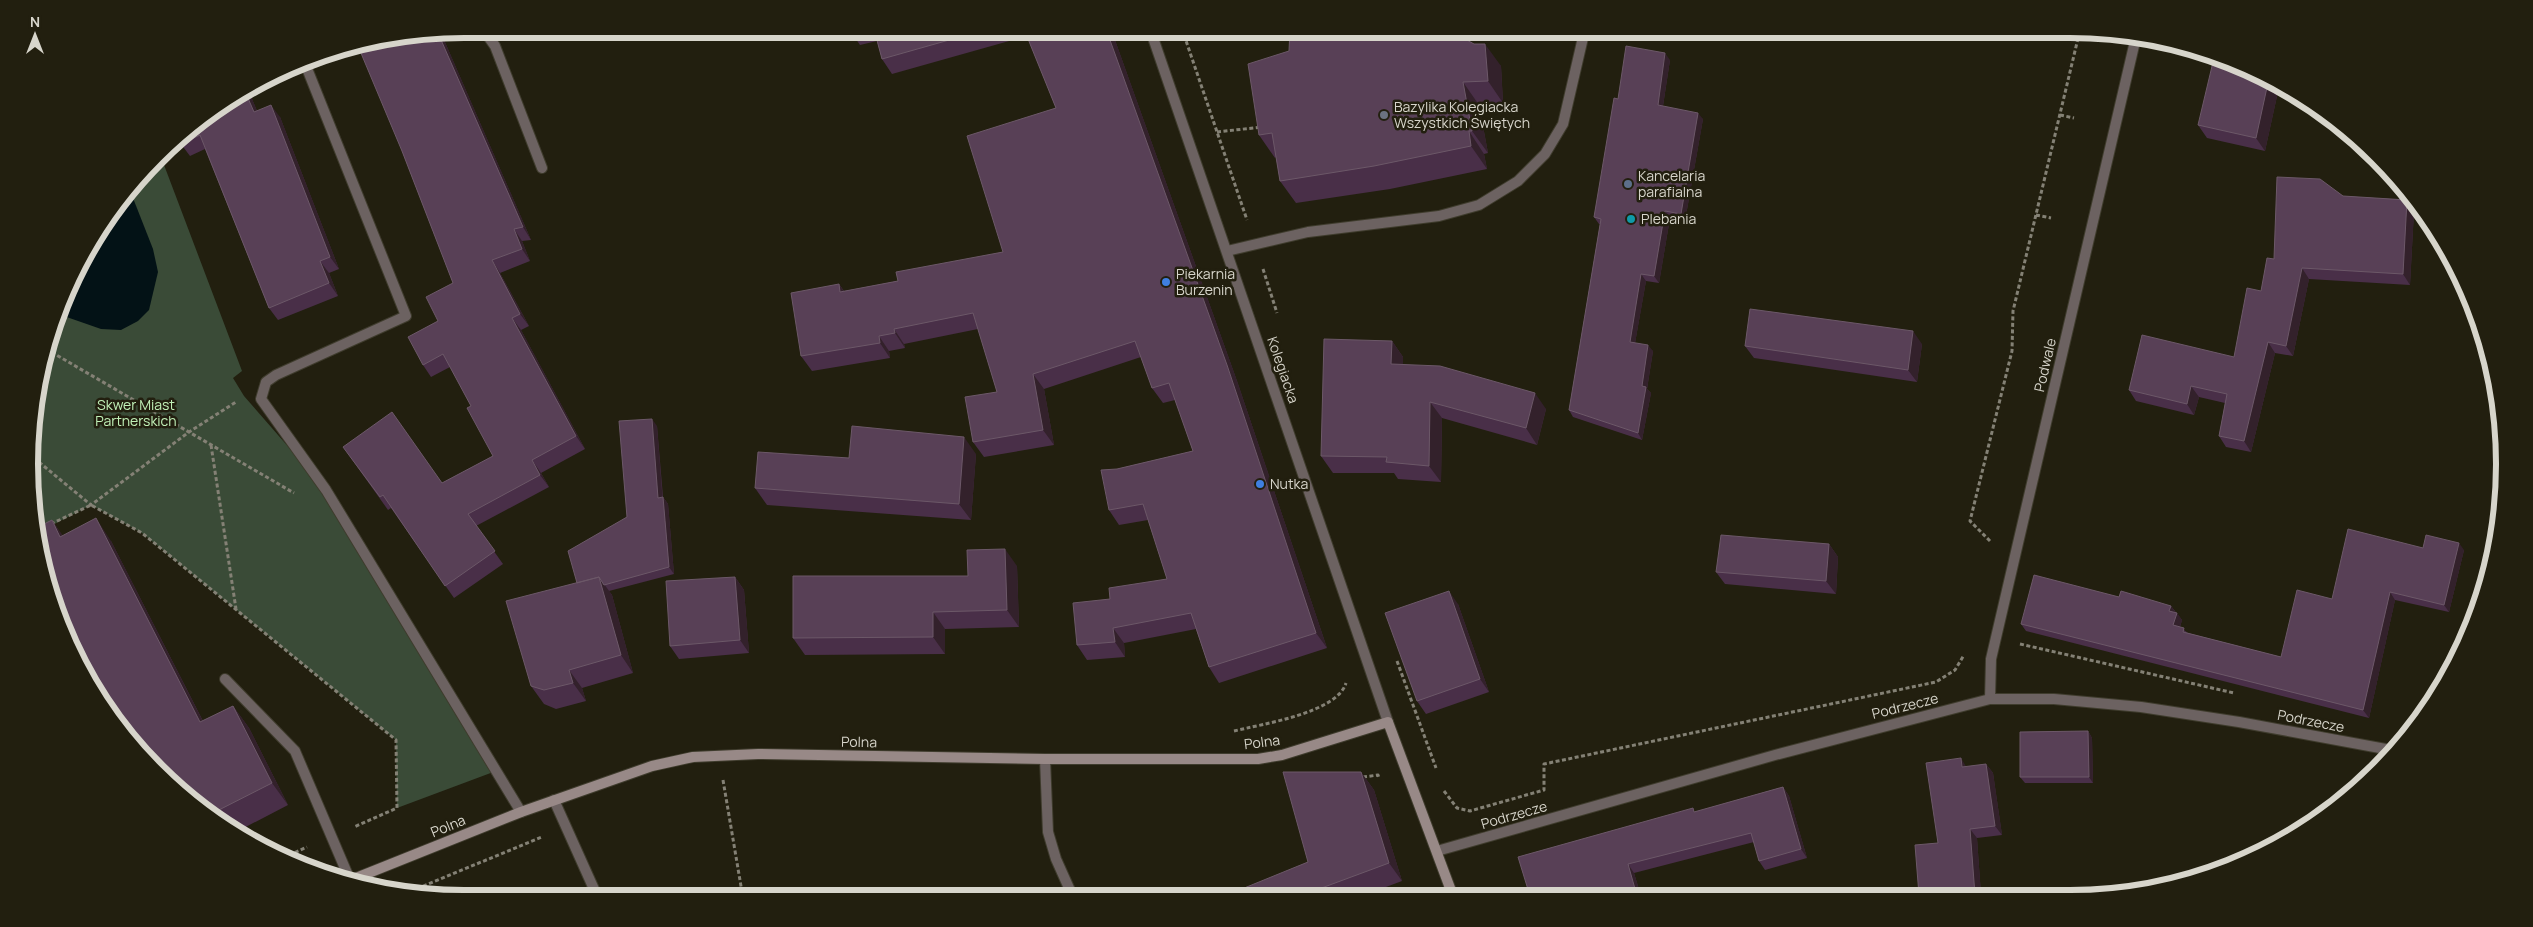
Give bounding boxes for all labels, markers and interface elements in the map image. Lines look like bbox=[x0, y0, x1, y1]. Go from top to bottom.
north arrow bbox=[10, 10, 60, 60]
text: N bbox=[30, 12, 40, 31]
place label: Bazylika Kolegiacka Wszystkich Świętych bbox=[1394, 97, 1530, 132]
marker: Bazylika Kolegiacka Wszystkich Świętych bbox=[1378, 109, 1390, 121]
place label: Kancelaria parafialna bbox=[1638, 166, 1705, 201]
marker: Kancelaria parafialna bbox=[1622, 178, 1634, 190]
place label: Plebania bbox=[1641, 209, 1696, 228]
marker: Plebania bbox=[1625, 213, 1637, 225]
place label: Piekarnia Burzenin bbox=[1176, 264, 1235, 299]
marker: Piekarnia Burzenin bbox=[1160, 276, 1172, 288]
street label: Kolegiacka bbox=[1263, 334, 1304, 406]
street label: Podwale bbox=[2029, 336, 2060, 394]
park label: Skwer Miast Partnerskich bbox=[95, 395, 177, 430]
place label: Nutka bbox=[1270, 474, 1308, 493]
marker: Nutka bbox=[1254, 478, 1266, 490]
street label: Podrzecze bbox=[1870, 688, 1940, 723]
street label: Podrzecze bbox=[2276, 705, 2346, 736]
street label: Polna bbox=[1243, 730, 1281, 753]
street label: Polna bbox=[841, 732, 877, 751]
street label: Podrzecze bbox=[1479, 796, 1549, 833]
street label: Polna bbox=[428, 810, 468, 841]

